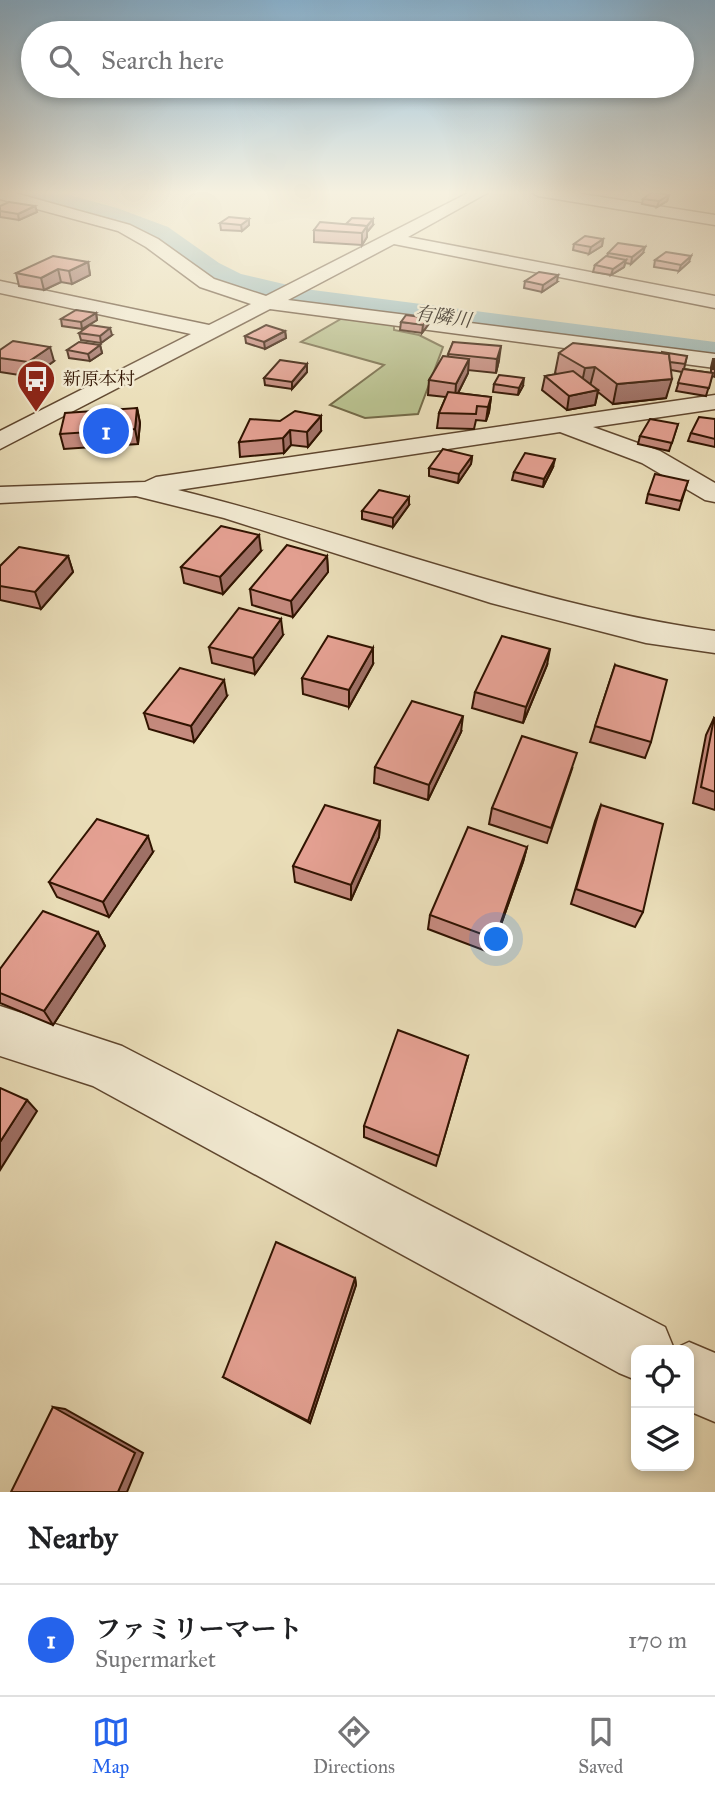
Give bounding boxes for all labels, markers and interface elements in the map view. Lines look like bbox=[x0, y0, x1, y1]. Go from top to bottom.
search box bbox=[21, 21, 694, 98]
icon: search bbox=[45, 41, 83, 79]
text: Search here bbox=[101, 44, 224, 76]
water label: 有隣川 bbox=[413, 301, 475, 332]
bus stop icon: 新原本村 bbox=[15, 358, 57, 413]
place label: 新原本村 bbox=[63, 368, 135, 390]
pin: 1 bbox=[83, 405, 129, 457]
your location bbox=[479, 922, 513, 956]
map controls bbox=[631, 1345, 694, 1471]
button: locate bbox=[631, 1345, 694, 1408]
button: layers bbox=[631, 1408, 694, 1471]
text: Nearby bbox=[28, 1520, 118, 1556]
text: ファミリーマート bbox=[95, 1613, 302, 1645]
text: 1 bbox=[46, 1626, 56, 1654]
text: 170 m bbox=[628, 1626, 687, 1654]
text: Supermarket bbox=[95, 1645, 216, 1673]
tab: Map bbox=[92, 1713, 130, 1778]
tab: Directions bbox=[313, 1713, 395, 1778]
tab: Saved bbox=[578, 1713, 623, 1778]

